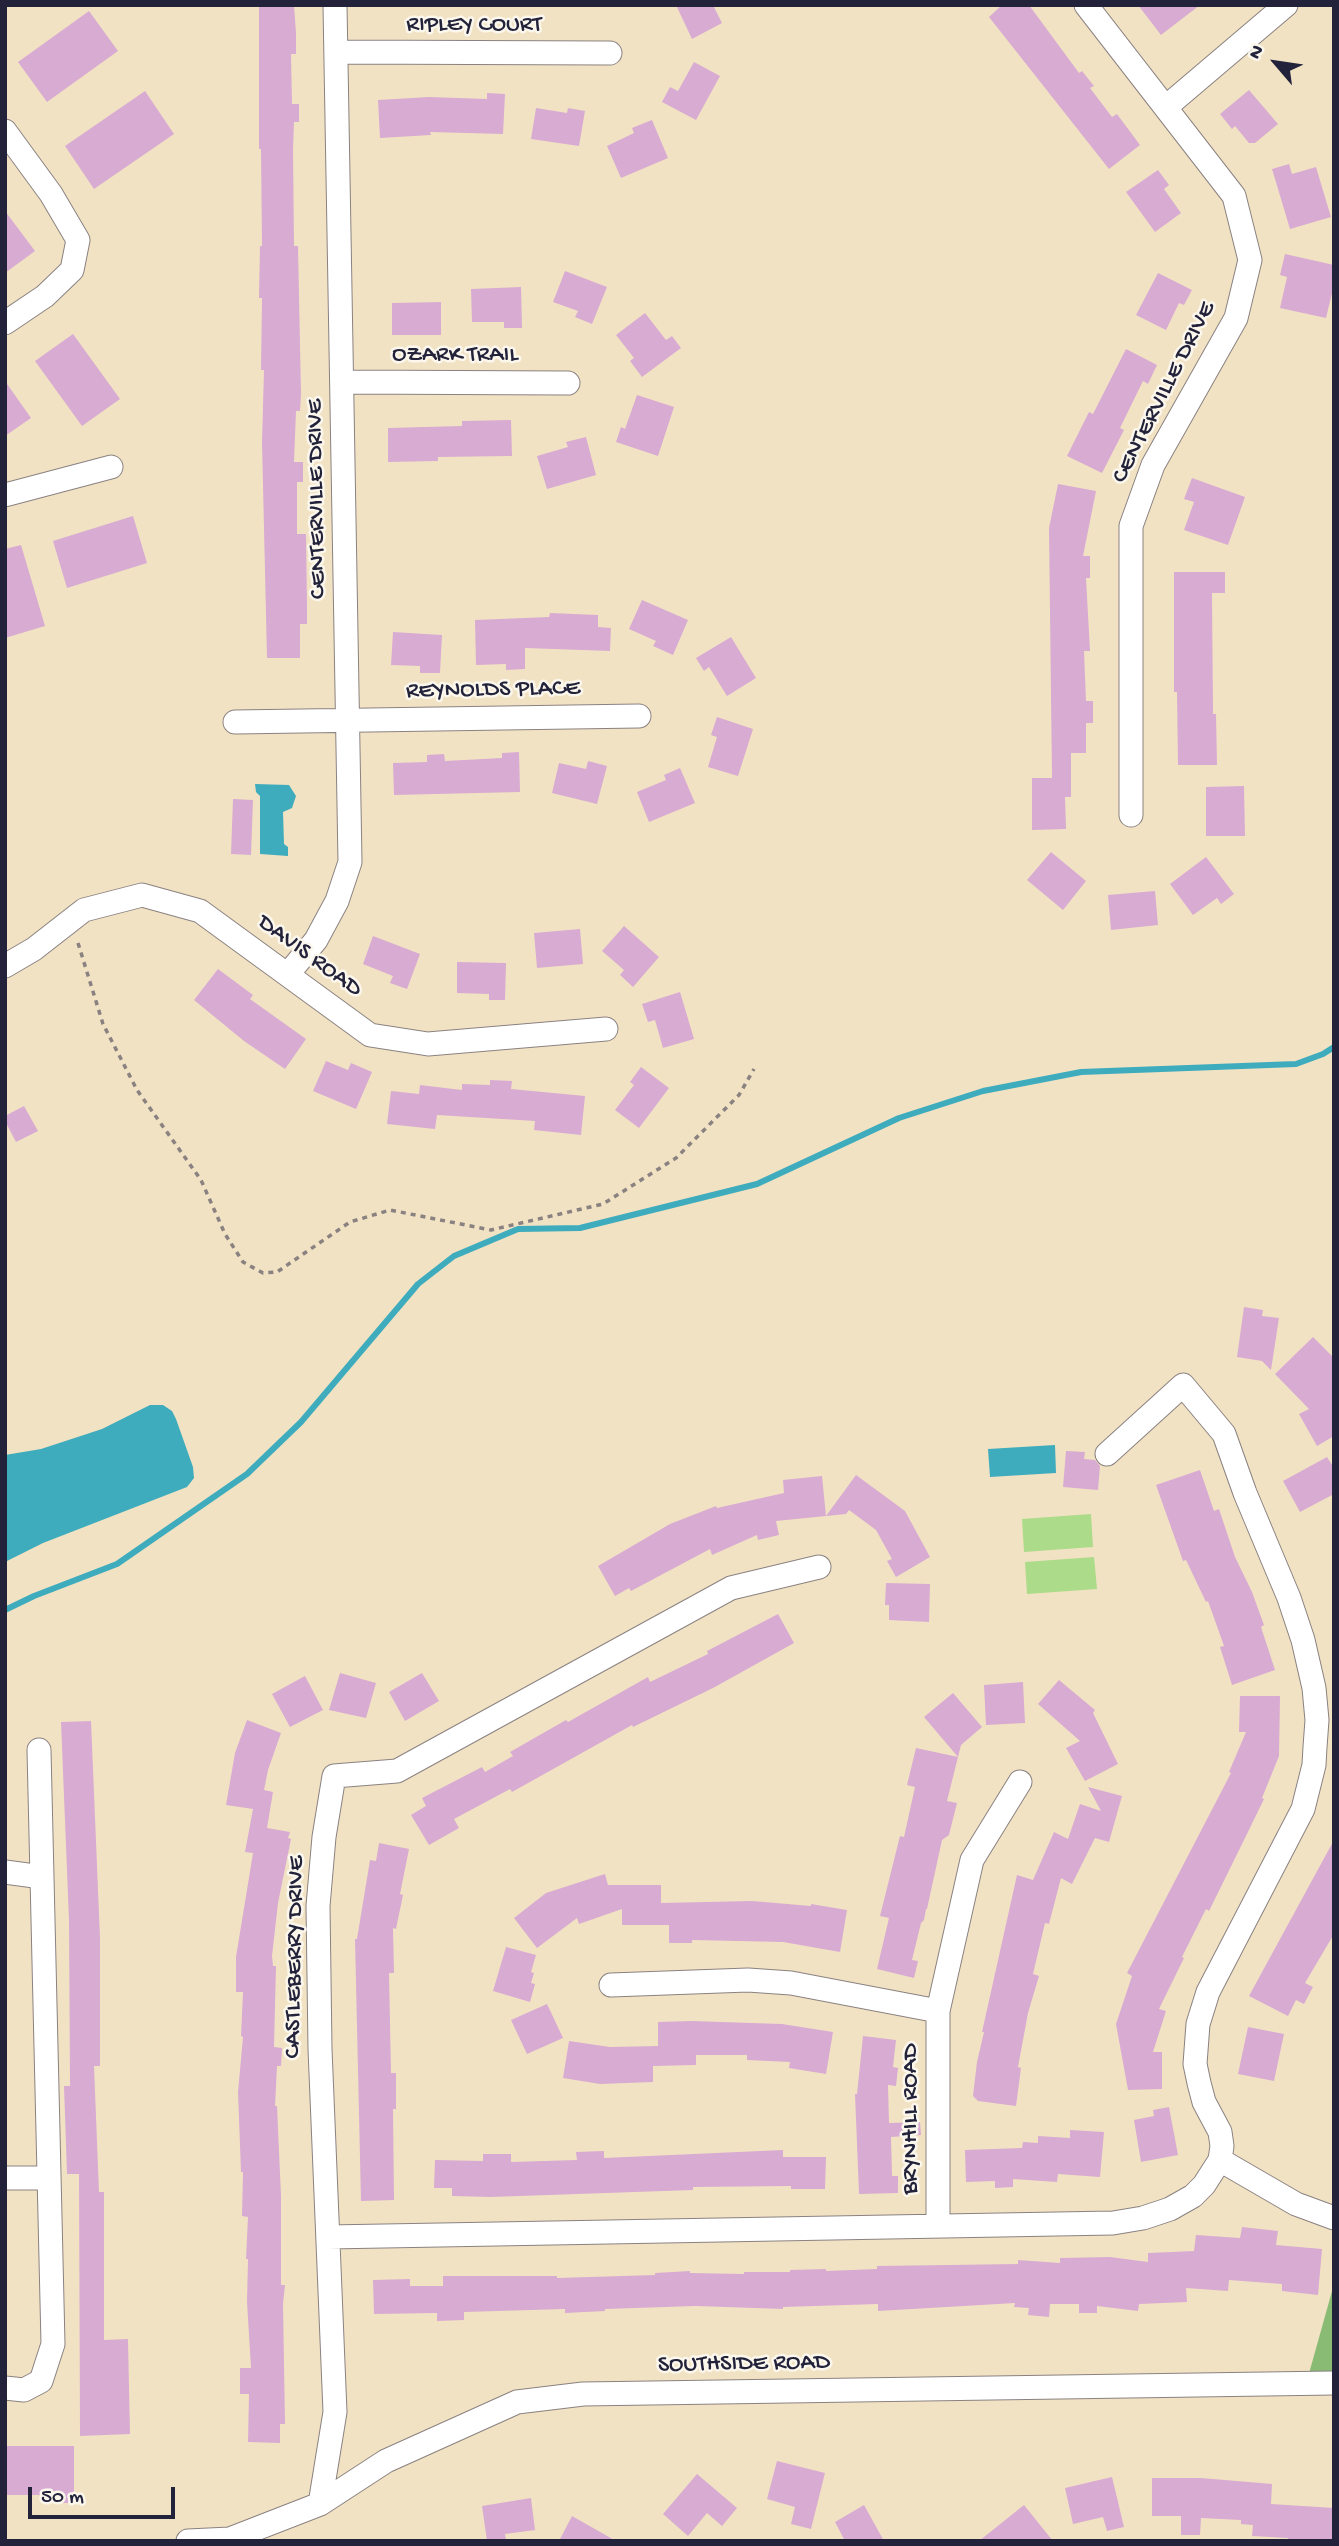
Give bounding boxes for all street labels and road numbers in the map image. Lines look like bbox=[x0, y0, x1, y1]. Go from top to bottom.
street label: RIPLEY COURT bbox=[406, 12, 542, 40]
street label: CENTERVILLE DRIVE bbox=[1107, 297, 1223, 489]
street label: OZARK TRAIL bbox=[392, 342, 518, 370]
street label: CENTERVILLE DRIVE bbox=[302, 399, 334, 599]
street label: REYNOLDS PLACE bbox=[406, 675, 580, 707]
street label: DAVIS ROAD bbox=[251, 909, 367, 1005]
street label: CASTLEBERRY DRIVE bbox=[280, 1855, 312, 2059]
street label: BRYNHILL ROAD bbox=[898, 2043, 926, 2195]
street label: SOUTHSIDE ROAD bbox=[658, 2349, 830, 2381]

